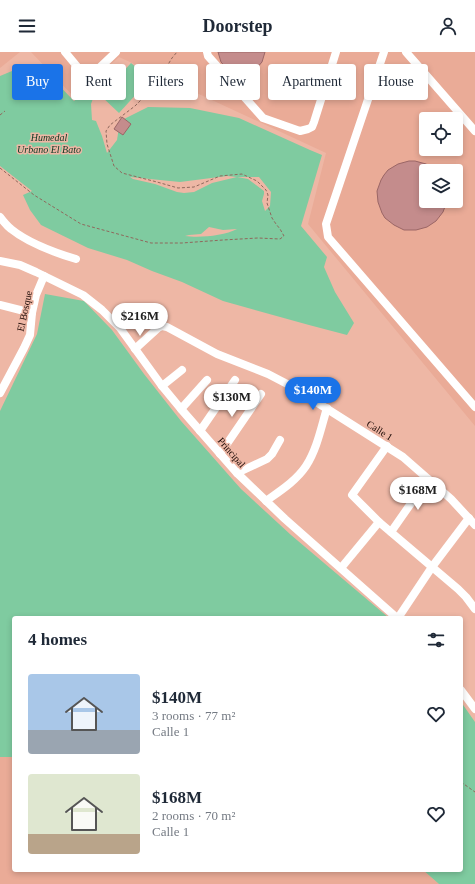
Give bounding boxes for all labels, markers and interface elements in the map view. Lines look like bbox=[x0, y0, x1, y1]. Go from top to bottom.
icon: menu bbox=[16, 15, 38, 37]
icon: person bbox=[437, 15, 459, 37]
text: Doorstep bbox=[203, 16, 273, 36]
chip: Buy bbox=[12, 64, 63, 100]
chip: Rent bbox=[71, 64, 126, 100]
chip: Filters bbox=[134, 64, 198, 100]
chip: New bbox=[206, 64, 260, 100]
chip: Apartment bbox=[268, 64, 356, 100]
chip: House bbox=[364, 64, 428, 100]
map controls bbox=[419, 112, 463, 208]
button: locate bbox=[419, 112, 463, 156]
park label: Humedal Urbano El Bato bbox=[17, 132, 81, 155]
button: layers bbox=[419, 164, 463, 208]
street label: El Bosque bbox=[15, 289, 34, 332]
pin: $216M bbox=[112, 303, 168, 337]
text: $216M bbox=[121, 308, 159, 323]
pin: $140M bbox=[285, 377, 341, 411]
text: $140M bbox=[294, 382, 332, 397]
pin: $130M bbox=[204, 384, 260, 418]
text: $130M bbox=[213, 389, 251, 404]
street label: Calle 1 bbox=[365, 418, 395, 443]
street label: Principal bbox=[216, 435, 248, 470]
pin: $168M bbox=[390, 477, 446, 511]
text: $168M bbox=[399, 482, 437, 497]
icon: filters bbox=[425, 629, 447, 651]
text: 4 homes bbox=[28, 630, 87, 649]
text: $140M bbox=[152, 688, 202, 707]
icon: home bbox=[60, 690, 108, 738]
icon: heart bbox=[425, 703, 447, 725]
text: 3 rooms · 77 m² bbox=[152, 708, 235, 723]
text: Calle 1 bbox=[152, 724, 189, 739]
text: $168M bbox=[152, 788, 202, 807]
icon: home bbox=[60, 790, 108, 838]
icon: heart bbox=[425, 803, 447, 825]
text: 2 rooms · 70 m² bbox=[152, 808, 235, 823]
text: Calle 1 bbox=[152, 824, 189, 839]

